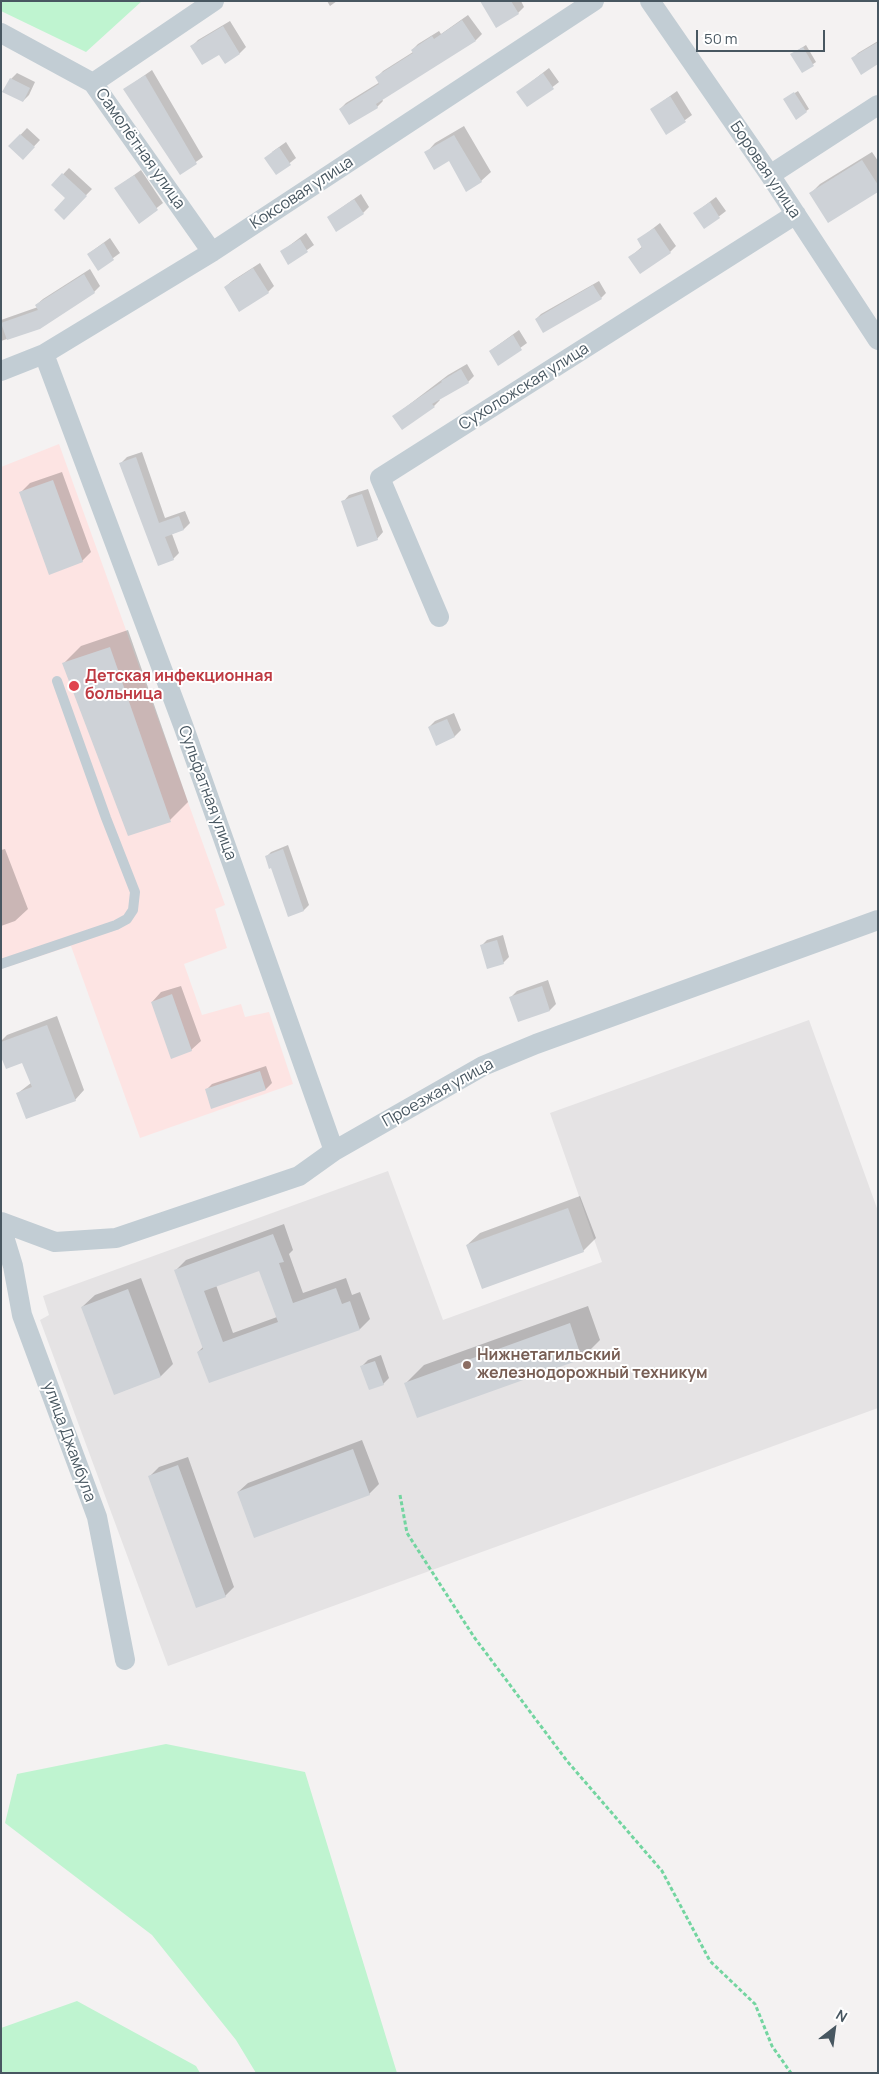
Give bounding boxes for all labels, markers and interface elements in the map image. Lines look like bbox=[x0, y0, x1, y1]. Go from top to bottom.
scale bar bbox=[699, 20, 828, 52]
text: 50 m bbox=[704, 28, 738, 49]
street label: Самолётная улица bbox=[91, 85, 189, 213]
street label: Боровая улица bbox=[726, 118, 804, 222]
street label: Коксовая улица bbox=[247, 153, 357, 233]
street label: Сухоложская улица bbox=[455, 339, 593, 435]
place label: Детская инфекционная больница bbox=[85, 667, 273, 705]
marker: Детская инфекционная больница bbox=[67, 679, 81, 693]
street label: Сульфатная улица bbox=[174, 723, 240, 863]
street label: Проезжая улица bbox=[379, 1055, 497, 1131]
place label: Нижнетагильский железнодорожный техникум bbox=[477, 1346, 708, 1384]
marker: Нижнетагильский железнодорожный техникум bbox=[461, 1359, 473, 1371]
street label: улица Джамбула bbox=[38, 1379, 100, 1505]
north arrow bbox=[809, 2004, 859, 2054]
text: N bbox=[833, 2005, 851, 2026]

